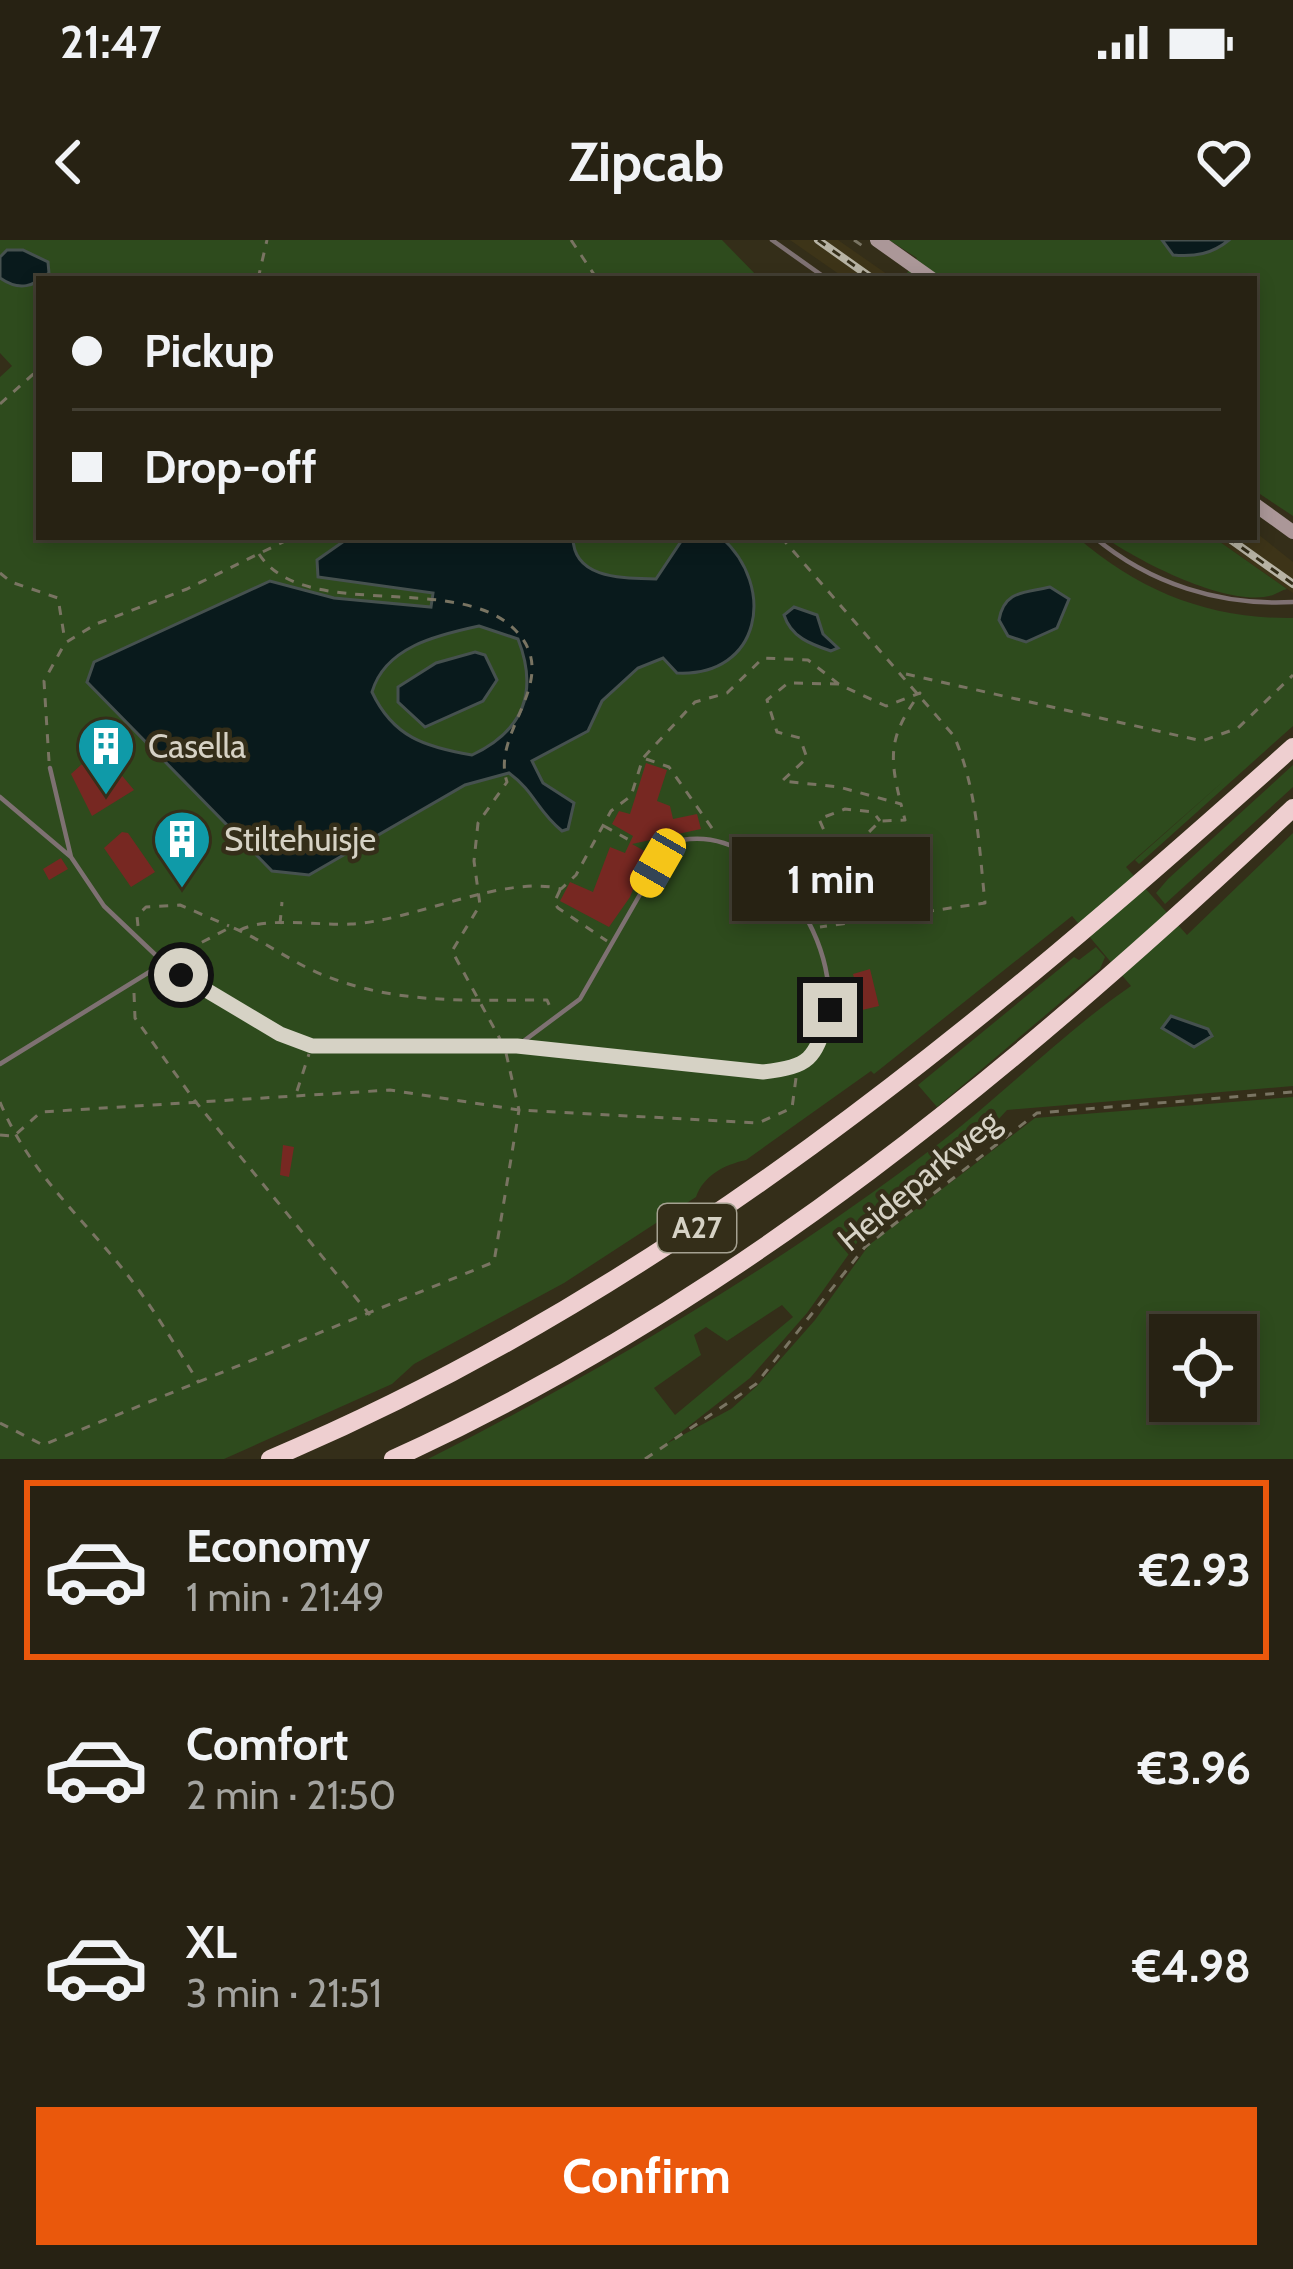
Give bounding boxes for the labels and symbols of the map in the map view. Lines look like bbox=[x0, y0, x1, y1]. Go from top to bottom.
building icon: Casella bbox=[75, 715, 137, 797]
place label: Casella bbox=[148, 726, 246, 766]
building icon: Stiltehuisje bbox=[151, 808, 213, 890]
place label: Stiltehuisje bbox=[224, 819, 376, 859]
car bbox=[624, 823, 692, 903]
callout: 1 min bbox=[731, 836, 929, 920]
route start bbox=[154, 948, 208, 1002]
route end bbox=[803, 983, 857, 1037]
street label: Heideparkweg bbox=[829, 1101, 1007, 1259]
road number: A27 bbox=[658, 1204, 736, 1252]

